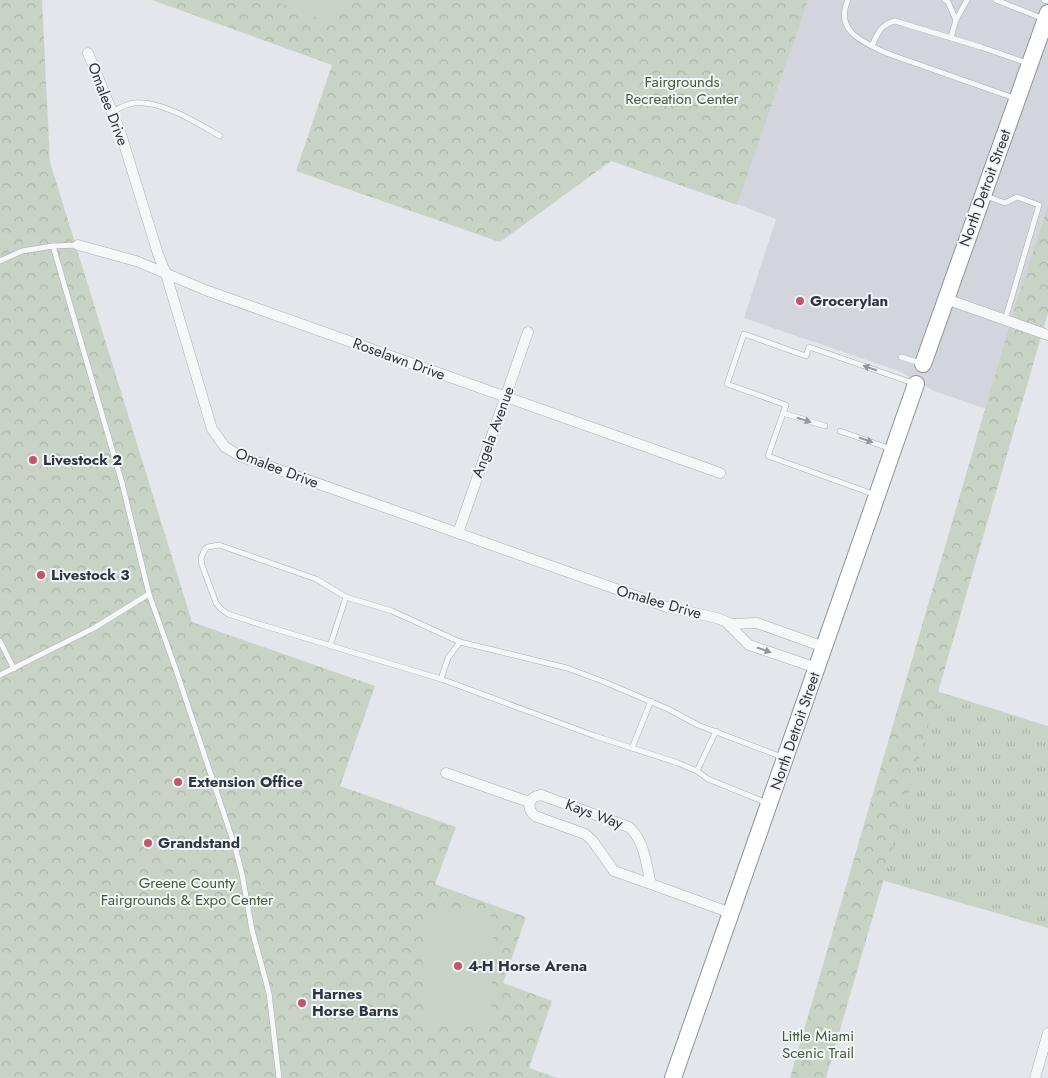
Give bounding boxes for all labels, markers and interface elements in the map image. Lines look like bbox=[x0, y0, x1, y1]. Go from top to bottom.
street label: Omalee Drive bbox=[82, 59, 134, 149]
park label: Fairgrounds Recreation Center bbox=[625, 71, 740, 110]
street label: North Detroit Street bbox=[954, 126, 1017, 250]
place label: Grocerylan bbox=[810, 290, 888, 312]
marker: Grocerylan bbox=[794, 295, 806, 307]
street label: Roselawn Drive bbox=[350, 332, 449, 386]
one-way arrow bbox=[862, 364, 877, 372]
street label: Angela Avenue bbox=[466, 383, 520, 481]
one-way arrow bbox=[796, 416, 811, 424]
one-way arrow bbox=[859, 437, 874, 444]
street label: Omalee Drive bbox=[232, 442, 322, 494]
place label: Livestock 2 bbox=[43, 449, 122, 471]
marker: Livestock 2 bbox=[27, 454, 39, 466]
place label: Livestock 3 bbox=[51, 564, 130, 586]
marker: Livestock 3 bbox=[35, 569, 47, 581]
street label: Omalee Drive bbox=[614, 579, 704, 625]
one-way arrow bbox=[757, 647, 772, 654]
street label: North Detroit Street bbox=[765, 669, 826, 793]
place label: Extension Office bbox=[188, 771, 303, 793]
marker: Extension Office bbox=[172, 776, 184, 788]
street label: Kays Way bbox=[562, 793, 626, 835]
place label: Grandstand bbox=[158, 832, 240, 854]
marker: Grandstand bbox=[142, 837, 154, 849]
park label: Greene County Fairgrounds & Expo Center bbox=[101, 872, 274, 911]
place label: 4-H Horse Arena bbox=[468, 955, 587, 977]
marker: 4-H Horse Arena bbox=[452, 960, 464, 972]
place label: Harnes Horse Barns bbox=[312, 983, 399, 1022]
marker: Harnes Horse Barns bbox=[296, 997, 308, 1009]
park label: Little Miami Scenic Trail bbox=[782, 1025, 854, 1064]

